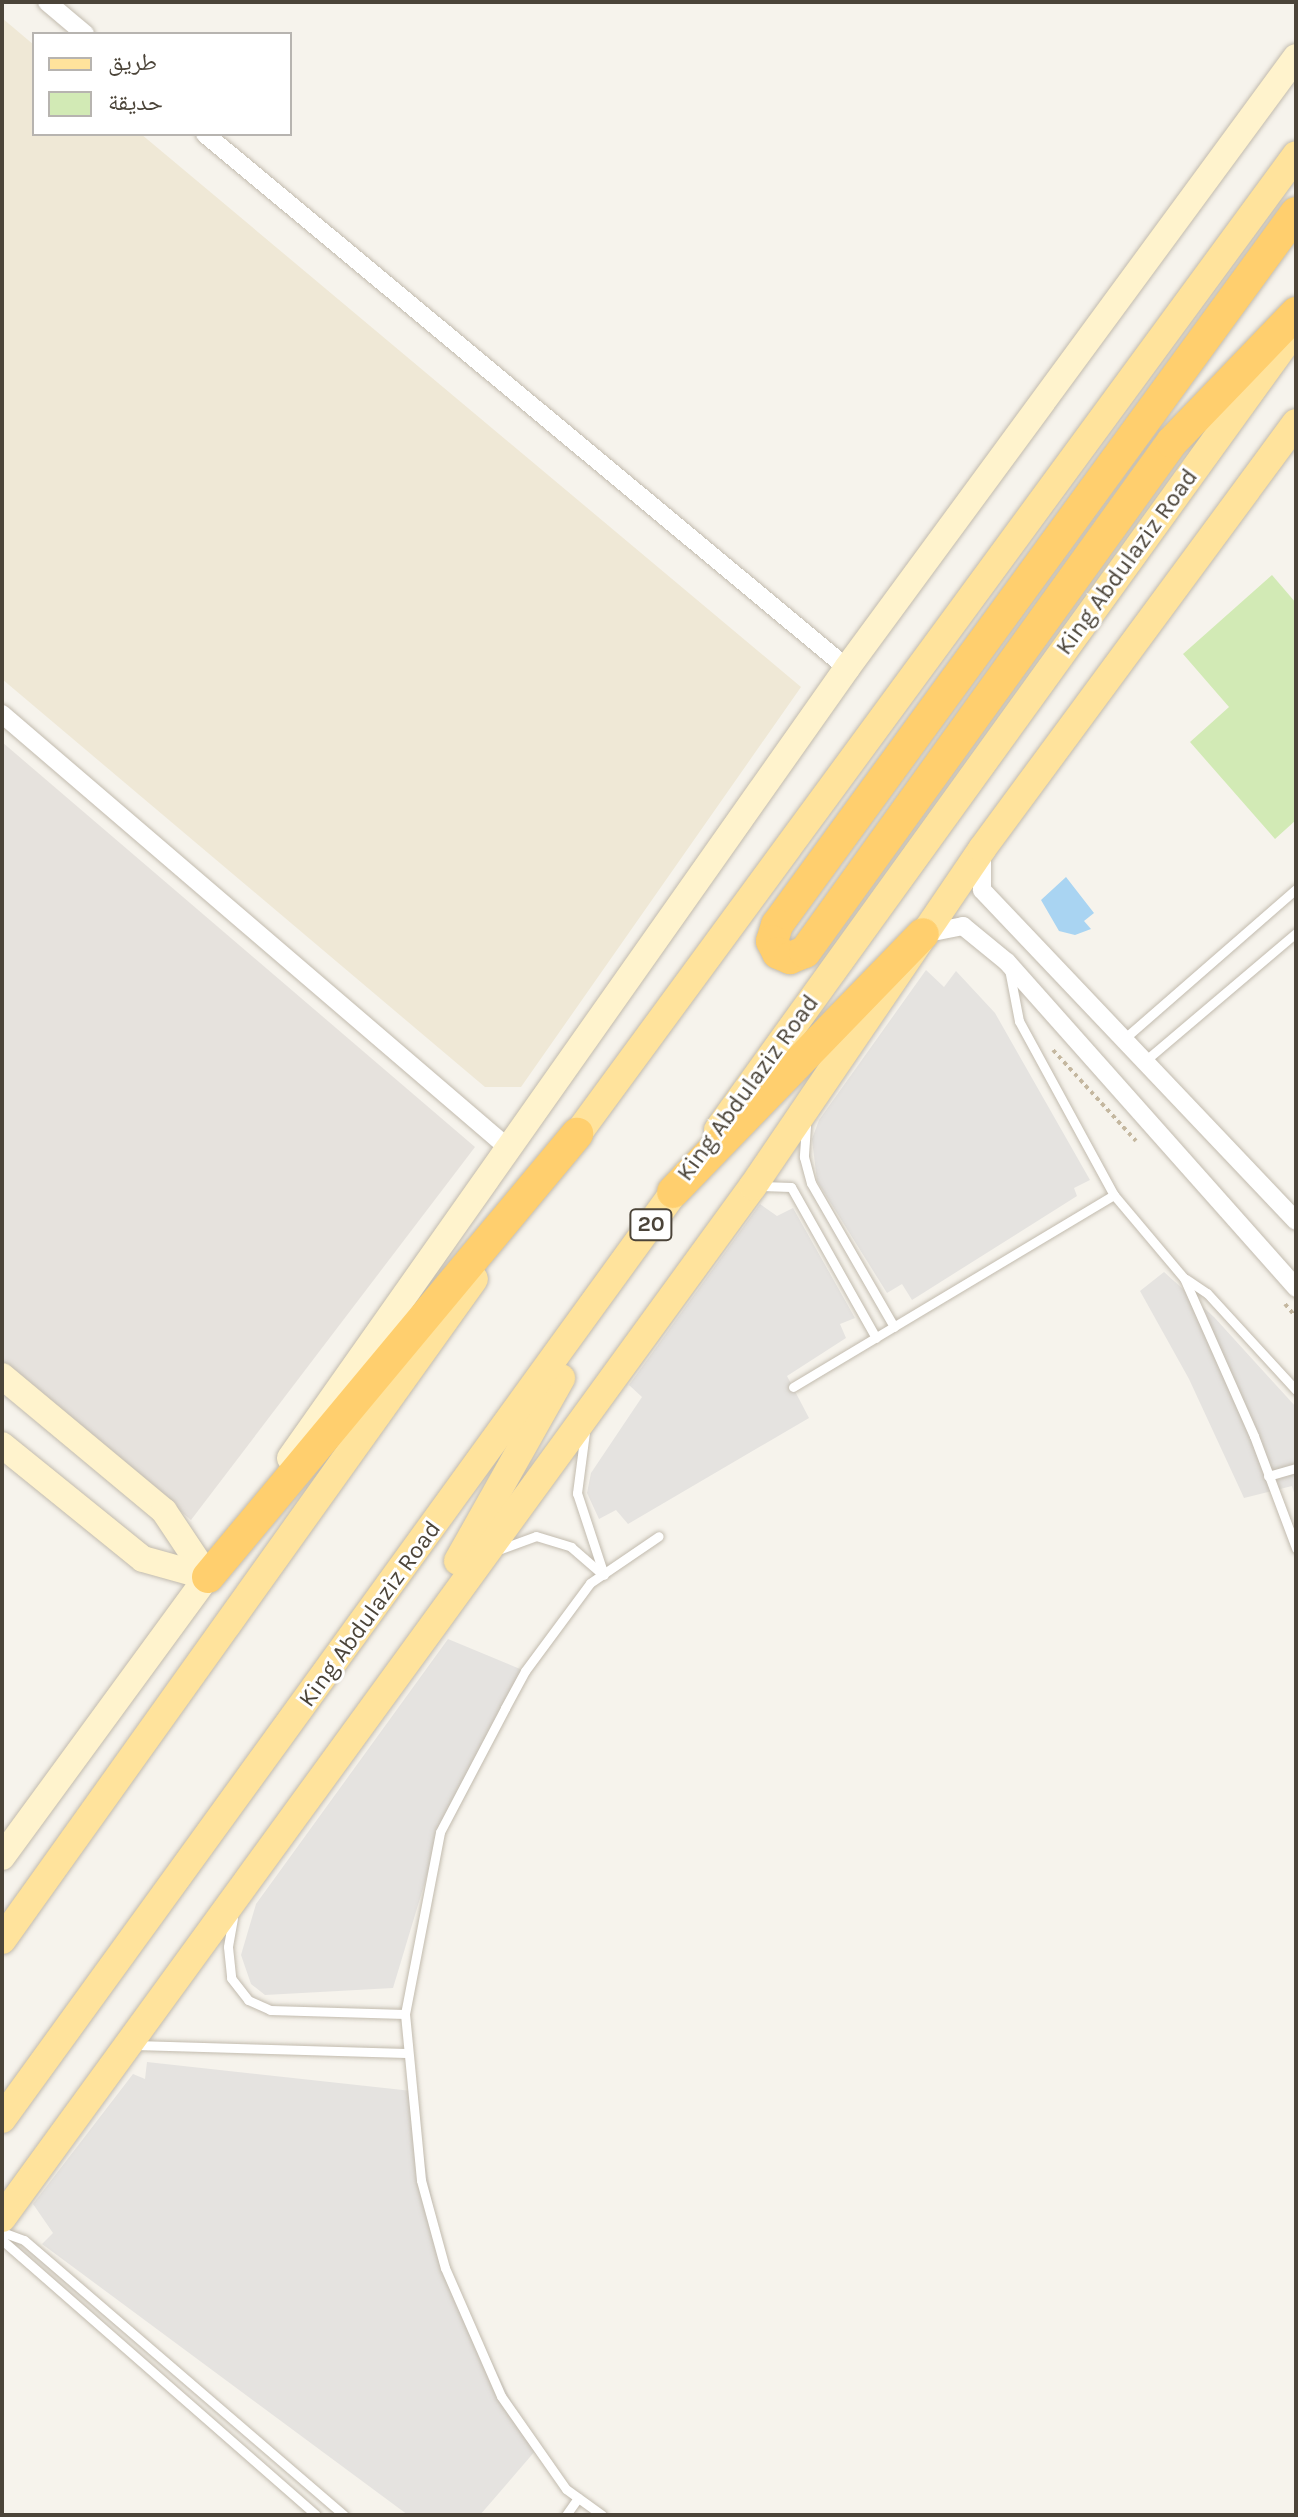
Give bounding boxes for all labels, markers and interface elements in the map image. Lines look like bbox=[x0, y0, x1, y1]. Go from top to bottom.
legend bbox=[32, 32, 292, 136]
text: طريق bbox=[108, 48, 157, 76]
text: حديقة bbox=[108, 88, 163, 116]
street label: King Abdulaziz Road bbox=[1050, 463, 1204, 661]
street label: King Abdulaziz Road bbox=[671, 989, 825, 1187]
road number: 20 bbox=[629, 1207, 673, 1243]
street label: King Abdulaziz Road bbox=[293, 1515, 447, 1713]

